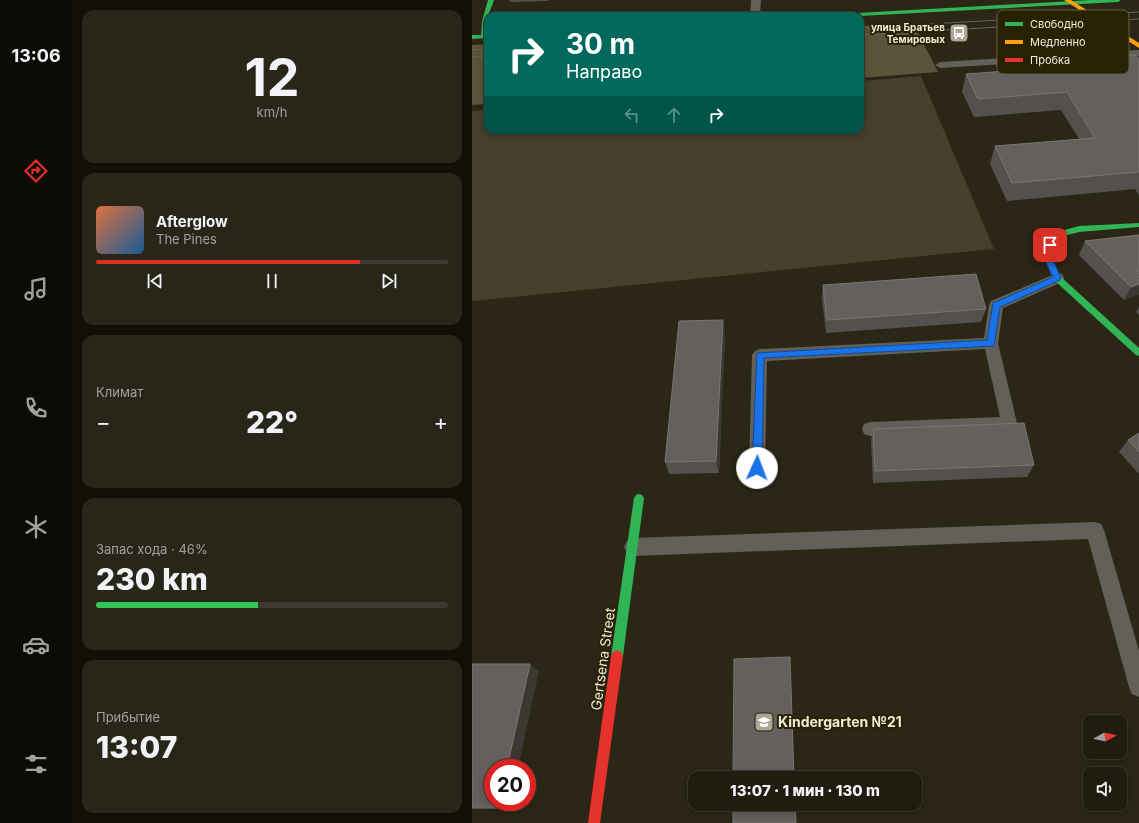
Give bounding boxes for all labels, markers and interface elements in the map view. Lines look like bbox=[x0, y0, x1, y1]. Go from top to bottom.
legend bbox=[997, 10, 1129, 74]
text: Свободно bbox=[1030, 17, 1084, 31]
place label: улица Братьев Темировых bbox=[871, 21, 945, 45]
bus stop icon: улица Братьев Темировых bbox=[948, 22, 970, 44]
text: 30 m bbox=[566, 27, 635, 61]
icon: right bbox=[500, 28, 552, 80]
text: Медленно bbox=[1030, 35, 1086, 49]
text: 13:06 bbox=[11, 45, 61, 66]
text: 12 bbox=[244, 46, 300, 109]
text: Пробка bbox=[1030, 53, 1070, 67]
text: Направо bbox=[566, 61, 642, 82]
text: km/h bbox=[257, 104, 287, 120]
icon: left bbox=[621, 104, 643, 126]
icon: ahead bbox=[663, 104, 685, 126]
icon: right bbox=[705, 104, 727, 126]
icon: directions bbox=[22, 157, 50, 185]
text: Afterglow bbox=[156, 212, 228, 231]
pin bbox=[1033, 228, 1067, 262]
text: The Pines bbox=[156, 231, 217, 247]
icon: arrive bbox=[1039, 234, 1061, 256]
icon: previous bbox=[144, 270, 166, 292]
icon: pause bbox=[261, 270, 283, 292]
icon: next bbox=[378, 270, 400, 292]
icon: music bbox=[22, 275, 50, 303]
text: Климат bbox=[96, 384, 143, 400]
icon: phone bbox=[22, 394, 50, 422]
text: 22° bbox=[246, 404, 298, 440]
text: − bbox=[96, 409, 111, 435]
text: + bbox=[433, 409, 448, 435]
position arrow bbox=[736, 447, 778, 489]
icon: climate bbox=[22, 513, 50, 541]
text: Запас хода · 46% bbox=[96, 541, 208, 557]
text: 230 km bbox=[96, 561, 208, 597]
street label: Gertsena Street bbox=[587, 606, 618, 711]
icon: car bbox=[22, 631, 50, 659]
text: Прибытие bbox=[96, 709, 160, 725]
school or university icon: Kindergarten №21 bbox=[753, 711, 775, 733]
place label: Kindergarten №21 bbox=[778, 713, 902, 730]
north arrow bbox=[1083, 715, 1127, 759]
map controls bbox=[1083, 715, 1127, 811]
text: 13:07 bbox=[96, 729, 177, 765]
icon: filters bbox=[22, 750, 50, 778]
speed limit sign: 20 bbox=[484, 759, 536, 811]
button: sound bbox=[1083, 767, 1127, 811]
text: 13:07 · 1 мин · 130 m bbox=[730, 781, 880, 800]

